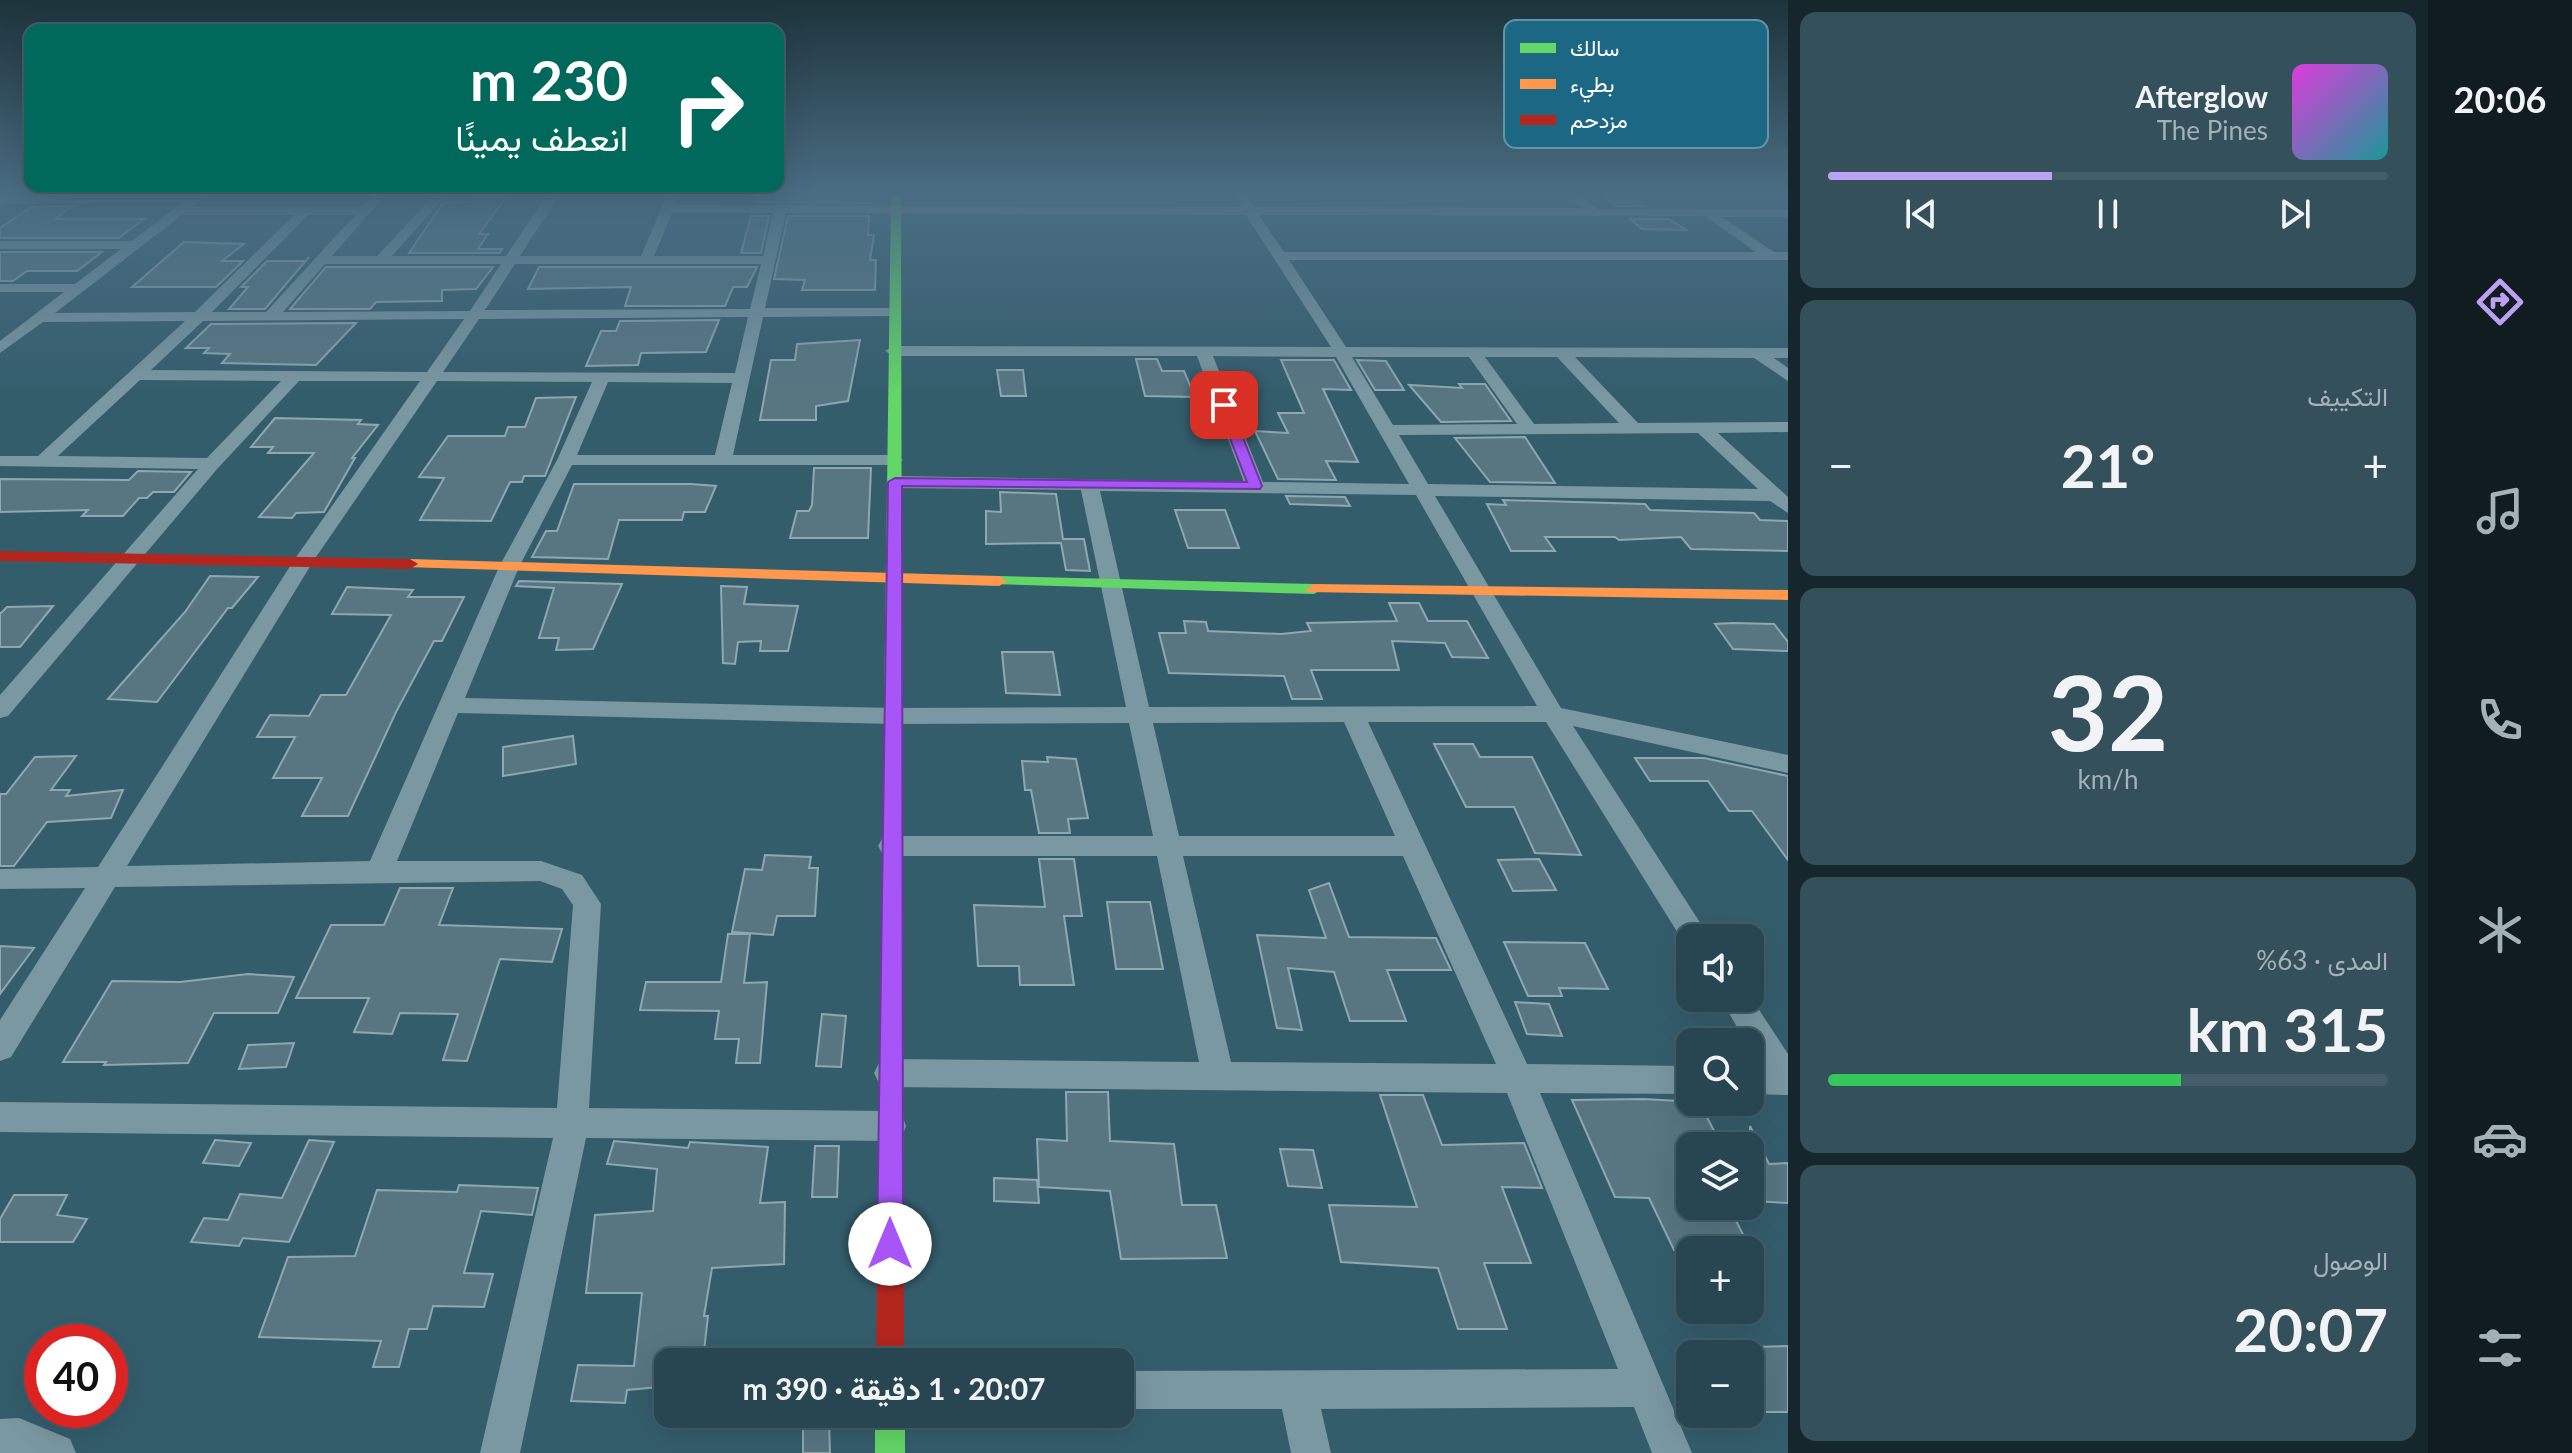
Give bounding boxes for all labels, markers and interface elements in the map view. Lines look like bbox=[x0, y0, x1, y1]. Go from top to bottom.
legend bbox=[1504, 20, 1768, 148]
text: سالك bbox=[1570, 34, 1619, 61]
text: 230 m bbox=[470, 46, 628, 113]
icon: right bbox=[656, 56, 760, 160]
text: بطيء bbox=[1570, 70, 1615, 103]
text: 20:06 bbox=[2454, 77, 2546, 121]
text: Afterglow bbox=[2135, 78, 2268, 114]
text: مزدحم bbox=[1570, 106, 1628, 135]
text: The Pines bbox=[2157, 114, 2268, 146]
text: انعطف يمينًا bbox=[455, 115, 628, 159]
icon: previous bbox=[1899, 192, 1943, 236]
icon: pause bbox=[2086, 192, 2130, 236]
icon: next bbox=[2273, 192, 2317, 236]
icon: directions bbox=[2472, 274, 2528, 330]
pin bbox=[1190, 371, 1258, 439]
text: التكييف bbox=[2307, 380, 2388, 412]
icon: arrive bbox=[1202, 383, 1246, 427]
text: 21° bbox=[2061, 429, 2155, 501]
text: − bbox=[1828, 439, 1854, 491]
text: + bbox=[2362, 439, 2388, 491]
icon: music bbox=[2472, 483, 2528, 539]
text: 32 bbox=[2048, 648, 2168, 773]
icon: phone bbox=[2472, 692, 2528, 748]
text: km/h bbox=[2078, 763, 2138, 795]
icon: climate bbox=[2472, 902, 2528, 958]
map controls bbox=[1676, 924, 1764, 1428]
button: sound bbox=[1676, 924, 1764, 1012]
text: المدى · 63% bbox=[2256, 944, 2388, 976]
text: 315 km bbox=[2187, 993, 2388, 1065]
button: search bbox=[1676, 1028, 1764, 1116]
icon: car bbox=[2472, 1111, 2528, 1167]
button: layers bbox=[1676, 1132, 1764, 1220]
position arrow bbox=[848, 1202, 932, 1286]
button: + bbox=[1676, 1236, 1764, 1324]
text: الوصول bbox=[2313, 1244, 2388, 1276]
text: 20:07 bbox=[2233, 1293, 2388, 1365]
icon: filters bbox=[2472, 1320, 2528, 1376]
speed limit sign: 40 bbox=[24, 1324, 128, 1428]
button: − bbox=[1676, 1340, 1764, 1428]
text: 20:07 · 1 دقيقة · 390 m bbox=[742, 1370, 1046, 1406]

